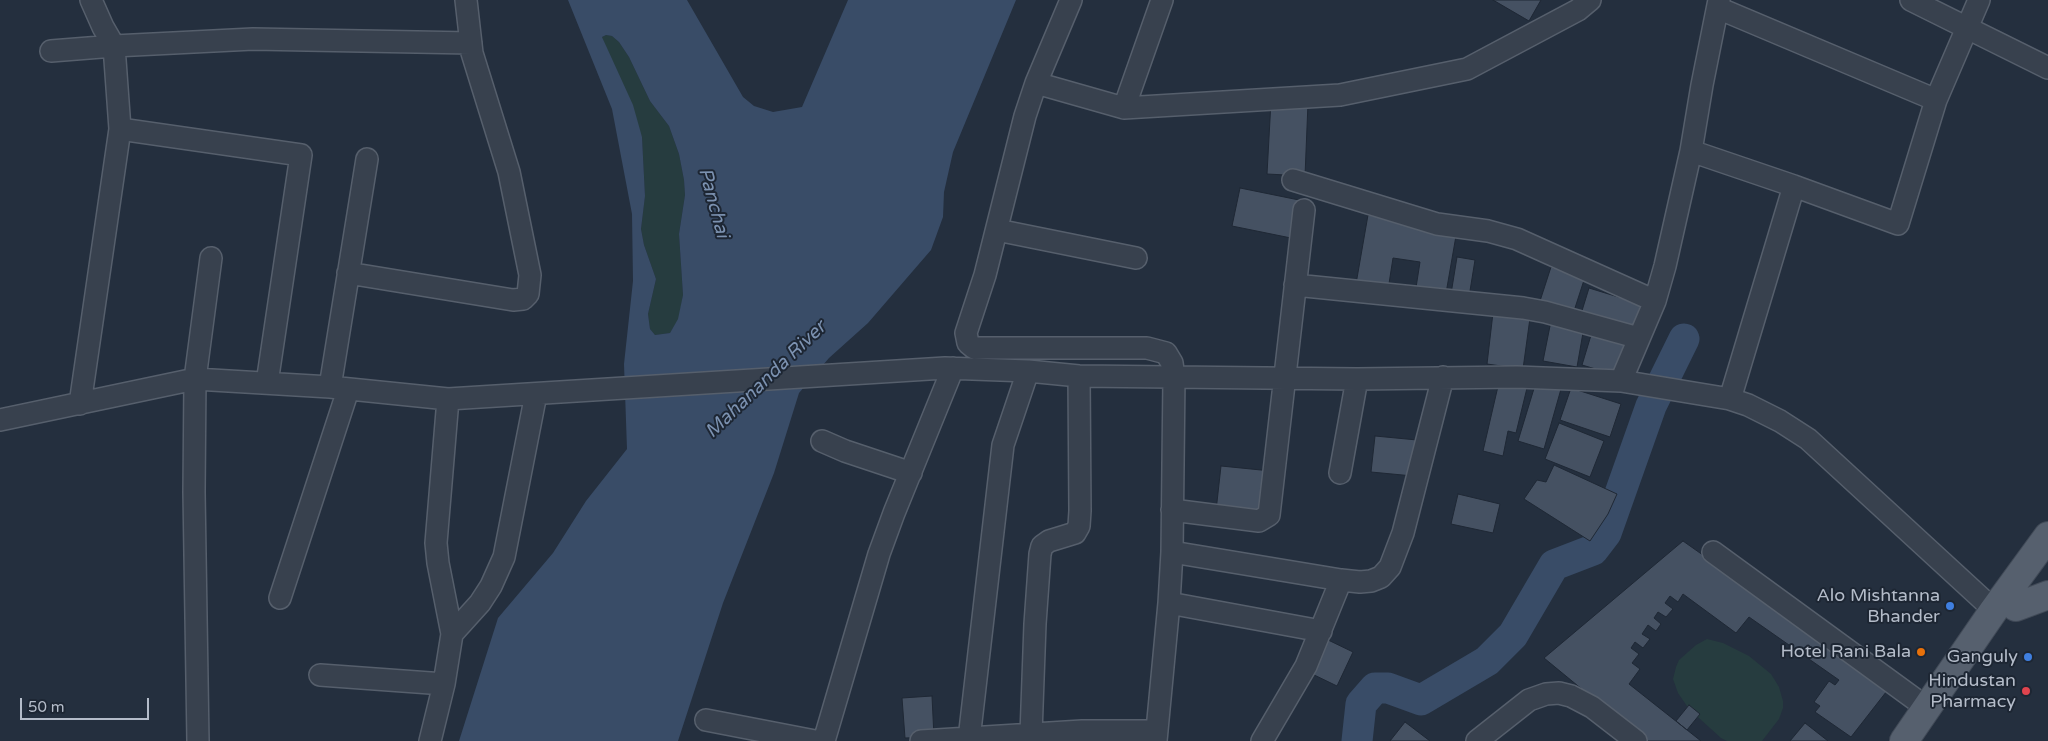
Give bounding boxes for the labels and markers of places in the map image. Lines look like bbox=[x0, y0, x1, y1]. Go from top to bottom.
place label: Alo Mishtanna Bhander bbox=[1816, 585, 1940, 628]
marker: Alo Mishtanna Bhander bbox=[1944, 600, 1956, 612]
place label: Hotel Rani Bala bbox=[1780, 641, 1911, 663]
marker: Hotel Rani Bala bbox=[1915, 646, 1927, 658]
place label: Ganguly bbox=[1947, 646, 2018, 668]
marker: Ganguly bbox=[2022, 651, 2034, 663]
place label: Hindustan Pharmacy bbox=[1928, 670, 2016, 712]
marker: Hindustan Pharmacy bbox=[2020, 685, 2032, 697]

